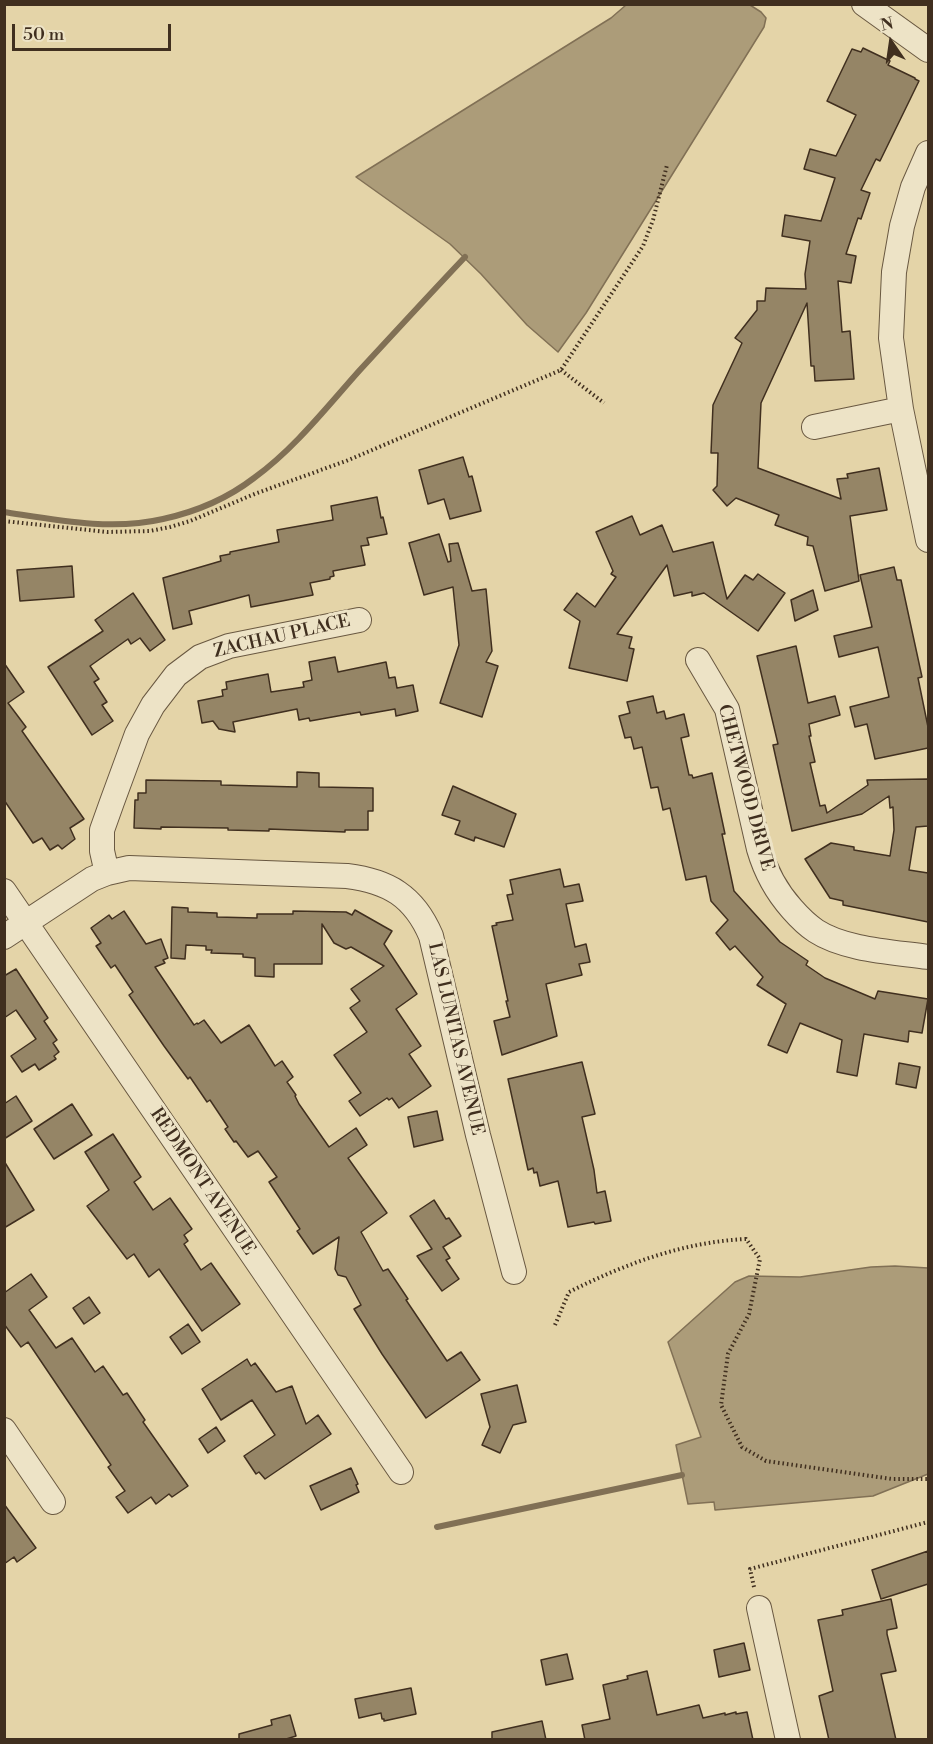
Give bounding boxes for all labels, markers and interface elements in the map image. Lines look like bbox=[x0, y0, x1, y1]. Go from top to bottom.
scale bar bbox=[15, 12, 174, 50]
north arrow bbox=[861, 12, 921, 72]
text: N bbox=[879, 13, 895, 36]
text: 50 m bbox=[23, 23, 64, 46]
street label: ZACHAU PLACE bbox=[212, 611, 352, 663]
street label: CHETWOOD DRIVE bbox=[712, 702, 778, 874]
street label: LAS LUNITAS AVENUE bbox=[422, 941, 488, 1137]
street label: REDMONT AVENUE bbox=[145, 1104, 259, 1260]

